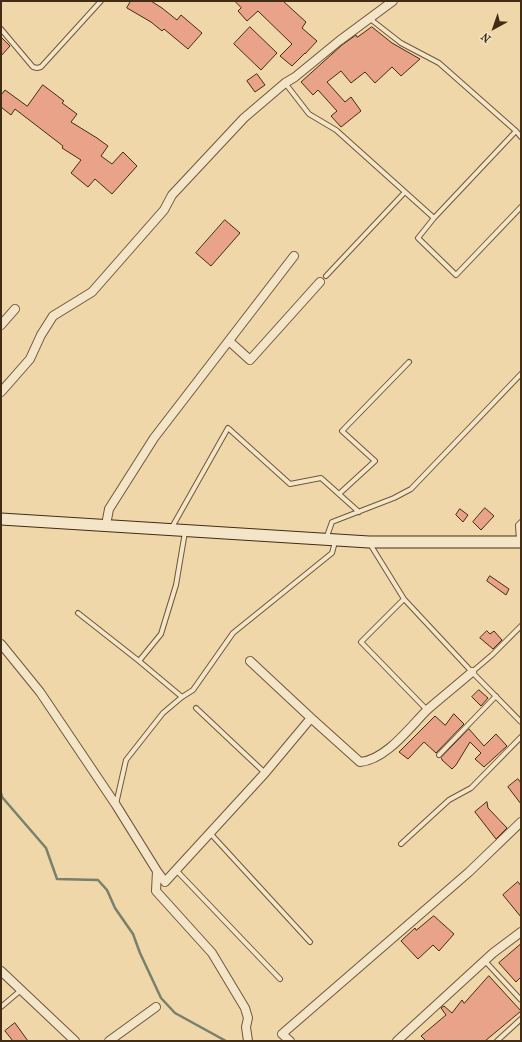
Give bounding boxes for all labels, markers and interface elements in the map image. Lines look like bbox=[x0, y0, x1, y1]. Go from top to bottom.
north arrow bbox=[474, 8, 514, 48]
text: N bbox=[479, 30, 493, 45]

